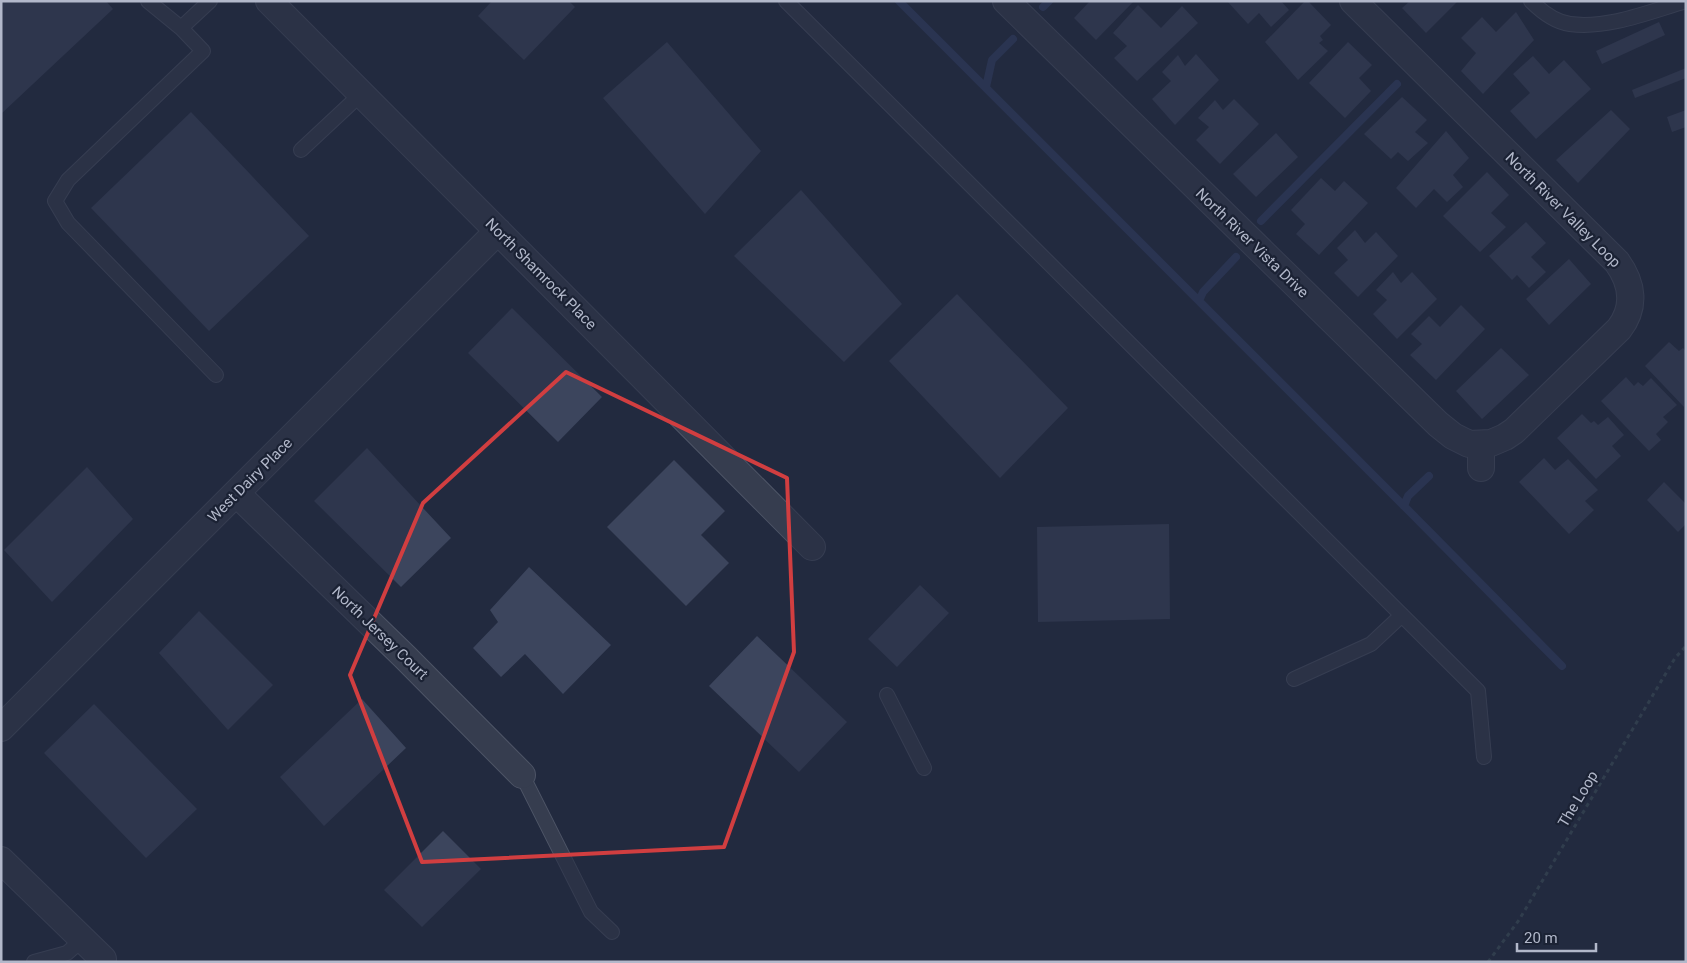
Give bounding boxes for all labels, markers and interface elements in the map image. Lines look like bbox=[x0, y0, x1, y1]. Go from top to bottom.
street label: North River Valley Loop bbox=[1502, 149, 1624, 271]
street label: North River Vista Drive bbox=[1192, 184, 1312, 302]
street label: North Shamrock Place bbox=[482, 215, 600, 333]
street label: West Dairy Place bbox=[204, 434, 296, 526]
street label: North Jersey Court bbox=[328, 583, 432, 683]
street label: The Loop bbox=[1554, 768, 1602, 830]
scale bar bbox=[1517, 920, 1596, 952]
text: 20 m bbox=[1524, 929, 1558, 947]

